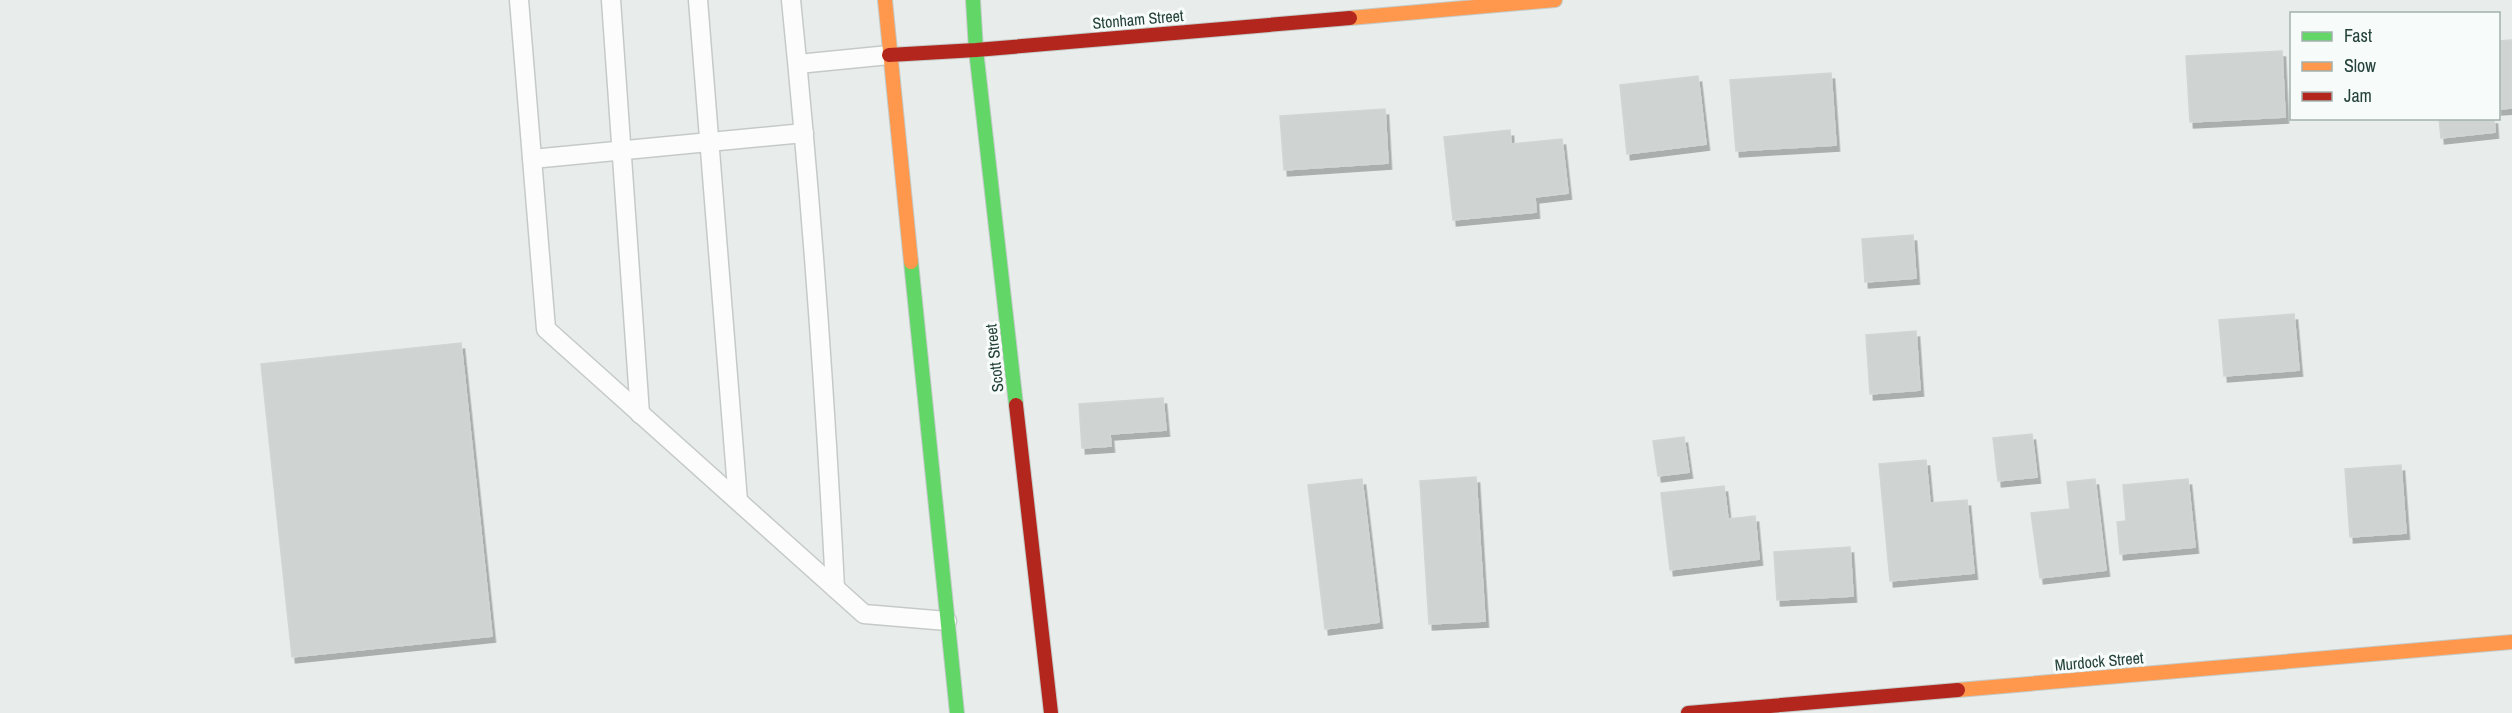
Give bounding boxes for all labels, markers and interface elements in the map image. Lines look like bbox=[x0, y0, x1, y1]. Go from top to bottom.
street label: Stonham Street bbox=[1092, 4, 1185, 34]
legend bbox=[2290, 12, 2500, 120]
text: Fast bbox=[2344, 23, 2372, 48]
text: Slow bbox=[2344, 53, 2376, 78]
text: Jam bbox=[2344, 83, 2372, 108]
street label: Scott Street bbox=[979, 322, 1009, 393]
street label: Murdock Street bbox=[2054, 646, 2145, 676]

